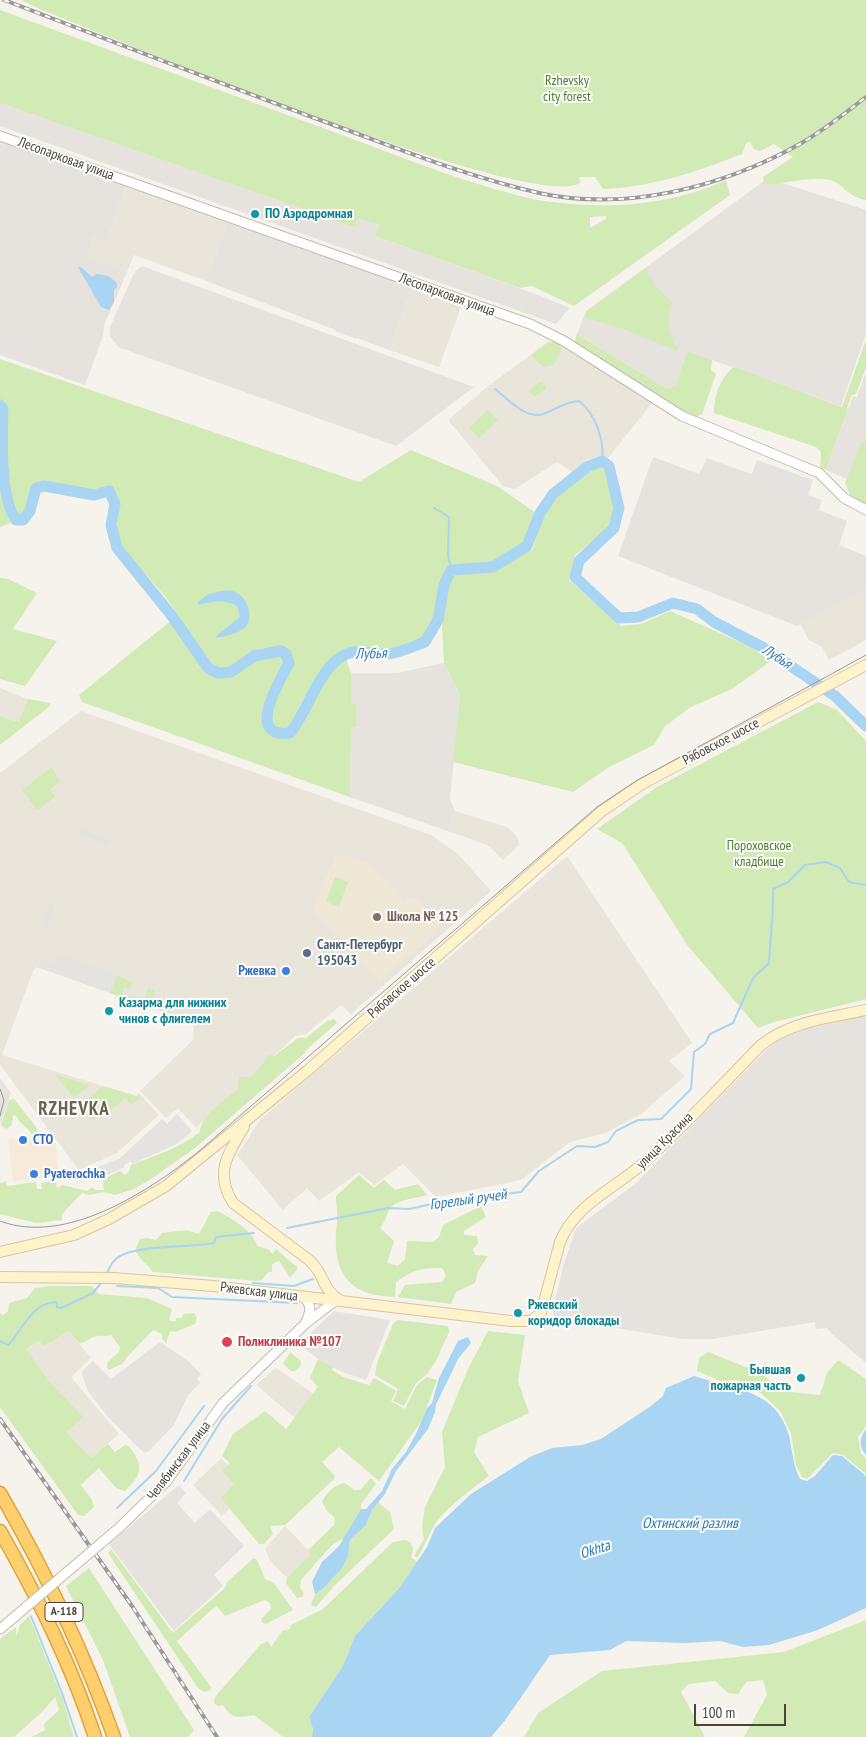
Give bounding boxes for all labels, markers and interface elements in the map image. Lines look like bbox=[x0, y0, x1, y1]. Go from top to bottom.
park label: Rzhevsky city forest bbox=[543, 73, 591, 105]
street label: Лесопарковая улица bbox=[16, 134, 116, 184]
place label: ПО Аэродромная bbox=[265, 206, 353, 222]
marker: ПО Аэродромная bbox=[249, 208, 261, 220]
street label: Лесопарковая улица bbox=[397, 270, 497, 320]
water label: Лубья bbox=[759, 641, 795, 673]
water label: Лубья bbox=[355, 644, 387, 664]
street label: Рябовское шоссе bbox=[680, 715, 762, 769]
park label: Пороховское кладбище bbox=[727, 838, 791, 870]
place label: Школа № 125 bbox=[387, 909, 458, 925]
marker: Школа № 125 bbox=[371, 911, 383, 923]
place label: Санкт-Петербург 195043 bbox=[317, 937, 403, 970]
marker: Санкт-Петербург 195043 bbox=[301, 947, 313, 959]
street label: Рябовское шоссе bbox=[365, 954, 439, 1022]
place label: Ржевка bbox=[238, 963, 276, 979]
marker: Ржевка bbox=[280, 965, 292, 977]
place label: Казарма для нижних чинов с флигелем bbox=[119, 995, 227, 1028]
marker: Казарма для нижних чинов с флигелем bbox=[103, 1005, 115, 1017]
district label: RZHEVKA bbox=[37, 1099, 111, 1121]
street label: улица Красина bbox=[633, 1109, 697, 1173]
place label: СТО bbox=[33, 1132, 53, 1148]
marker: СТО bbox=[17, 1134, 29, 1146]
place label: Pyaterochka bbox=[44, 1166, 105, 1182]
marker: Pyaterochka bbox=[28, 1168, 40, 1180]
water label: Горелый ручей bbox=[428, 1186, 508, 1214]
street label: Ржевская улица bbox=[219, 1279, 299, 1305]
place label: Ржевский коридор блокады bbox=[528, 1297, 619, 1330]
marker: Ржевский коридор блокады bbox=[512, 1307, 524, 1319]
place label: Поликлиника №107 bbox=[238, 1334, 341, 1350]
marker: Поликлиника №107 bbox=[220, 1335, 234, 1349]
place label: Бывшая пожарная часть bbox=[711, 1362, 791, 1394]
marker: Бывшая пожарная часть bbox=[795, 1372, 807, 1384]
street label: Челябинская улица bbox=[144, 1418, 214, 1504]
water label: Охтинский разлив bbox=[642, 1515, 738, 1533]
water label: Okhta bbox=[578, 1537, 612, 1563]
road number: А-118 bbox=[45, 1602, 83, 1621]
scale bar bbox=[696, 1694, 788, 1726]
text: 100 m bbox=[702, 1703, 735, 1722]

